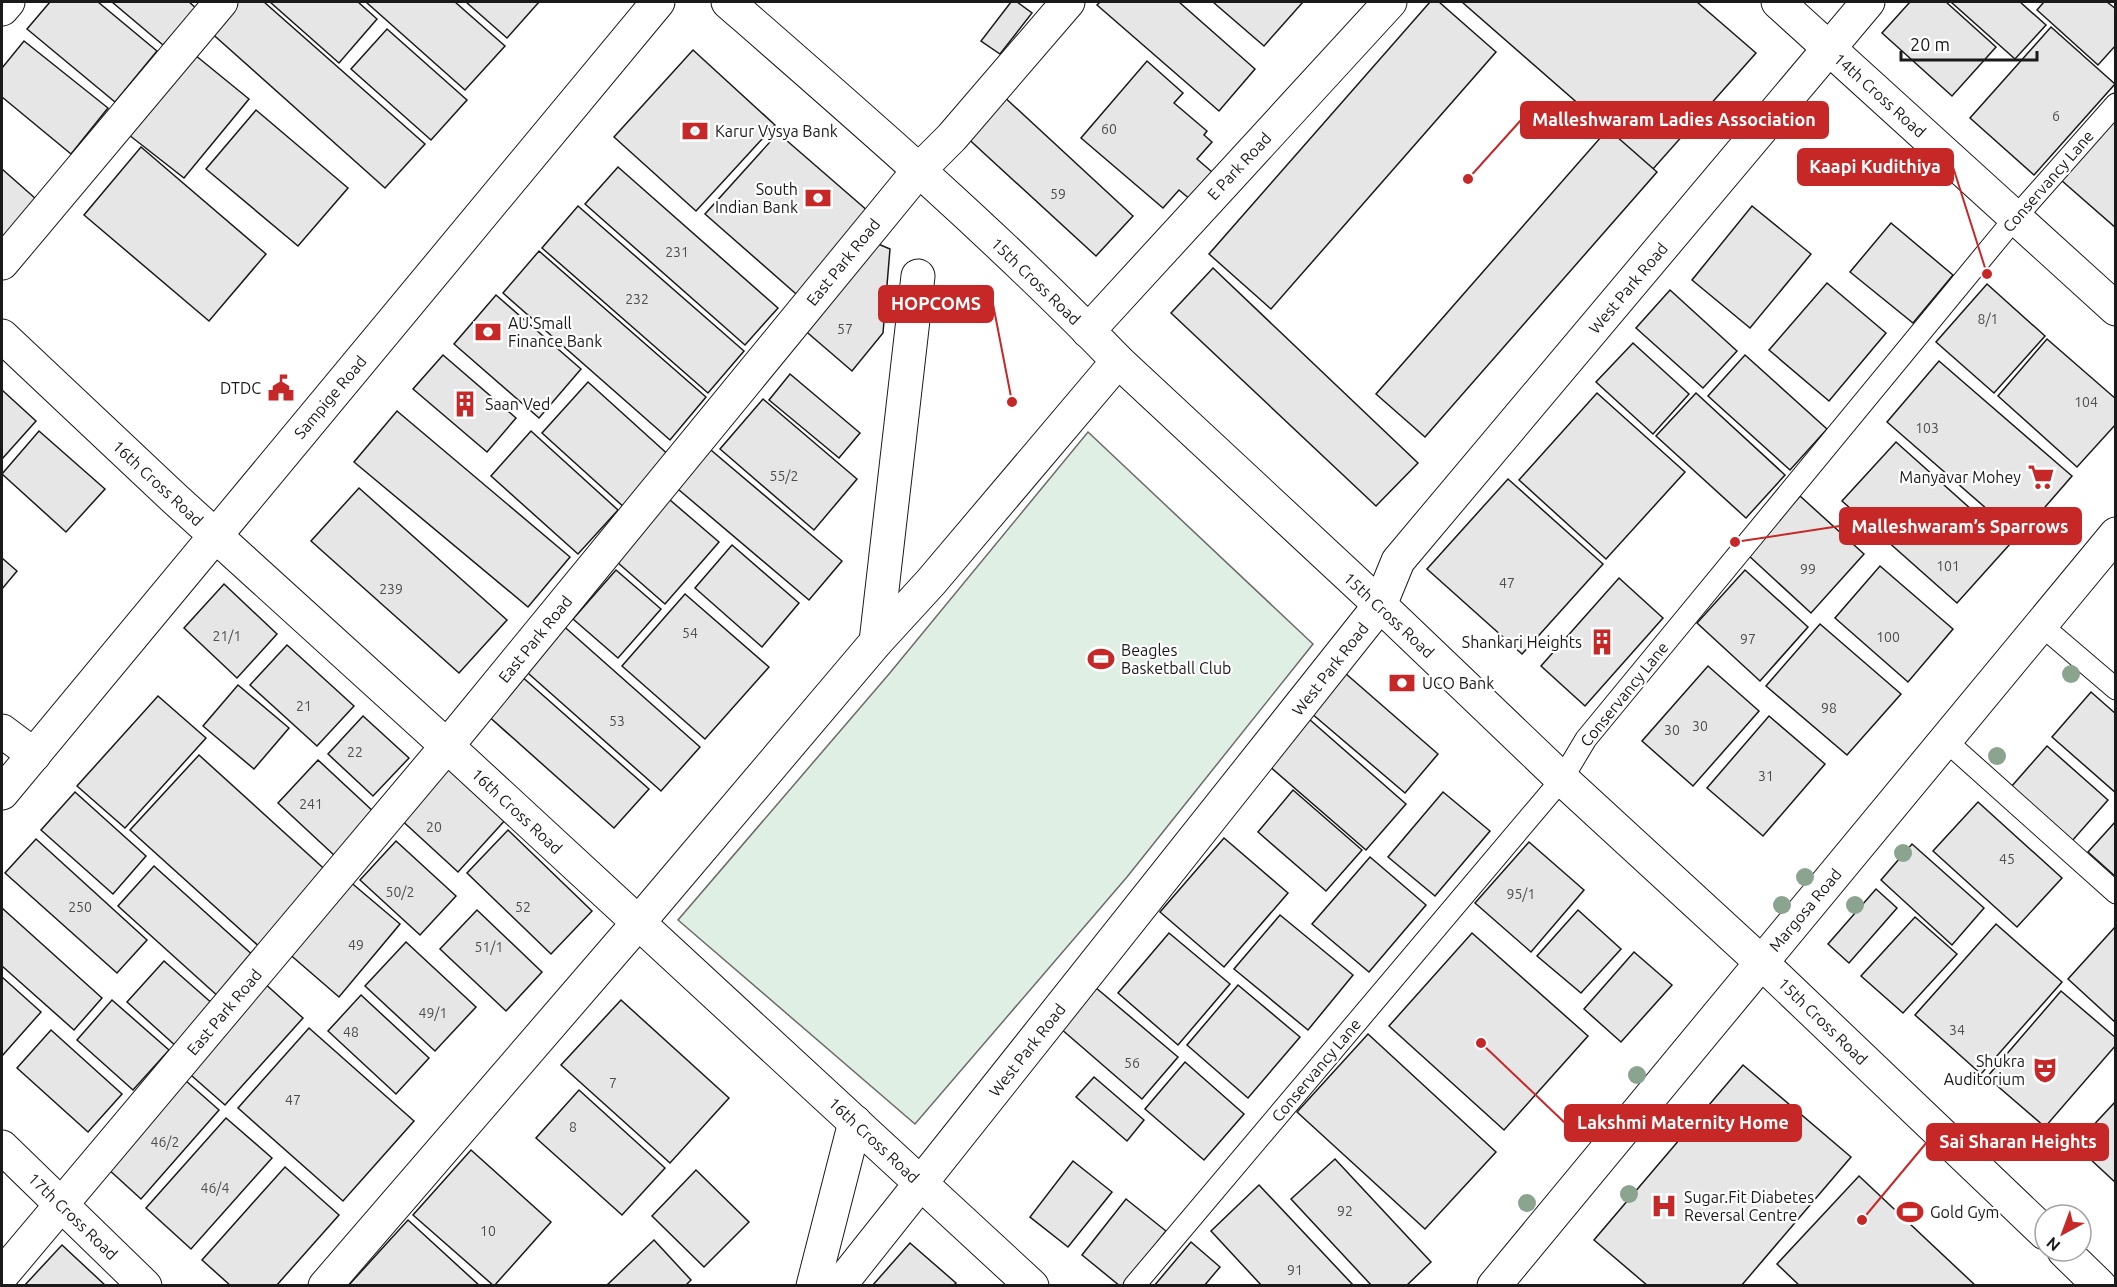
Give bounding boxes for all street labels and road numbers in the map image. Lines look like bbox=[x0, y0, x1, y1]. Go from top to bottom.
street label: 14th Cross Road bbox=[1831, 49, 1929, 141]
street label: Conservancy Lane bbox=[1999, 126, 2097, 236]
street label: E Park Road bbox=[1203, 129, 1275, 203]
street label: East Park Road bbox=[803, 215, 883, 309]
street label: 15th Cross Road bbox=[988, 234, 1084, 328]
street label: West Park Road bbox=[1585, 239, 1671, 337]
street label: Sampige Road bbox=[290, 352, 370, 442]
street label: 16th Cross Road bbox=[109, 437, 207, 529]
street label: 15th Cross Road bbox=[1340, 569, 1438, 661]
street label: East Park Road bbox=[495, 592, 575, 686]
street label: West Park Road bbox=[1288, 619, 1372, 719]
street label: Conservancy Lane bbox=[1576, 638, 1672, 750]
street label: 16th Cross Road bbox=[468, 765, 566, 857]
street label: Margosa Road bbox=[1765, 865, 1845, 955]
street label: East Park Road bbox=[183, 965, 265, 1059]
street label: 15th Cross Road bbox=[1775, 974, 1871, 1068]
street label: West Park Road bbox=[985, 1000, 1069, 1100]
street label: Conservancy Lane bbox=[1268, 1015, 1364, 1125]
street label: 16th Cross Road bbox=[825, 1094, 923, 1186]
street label: 17th Cross Road bbox=[25, 1169, 121, 1263]

